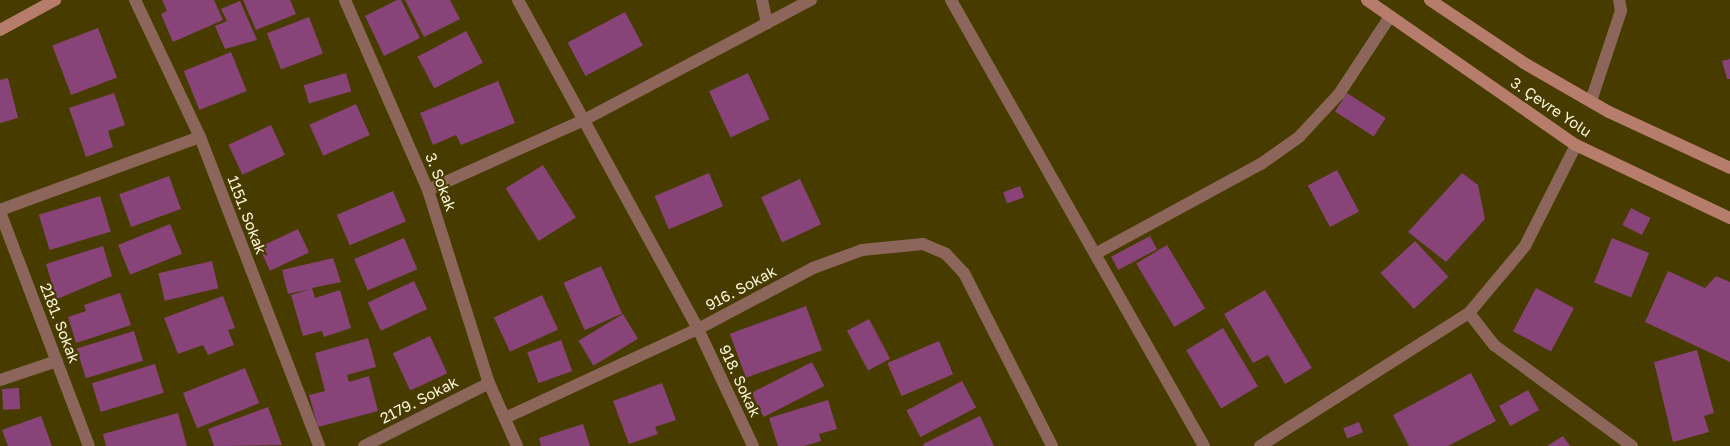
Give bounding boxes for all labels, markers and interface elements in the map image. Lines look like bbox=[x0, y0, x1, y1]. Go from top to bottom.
street label: 3. Çevre Yolu bbox=[1507, 73, 1595, 141]
street label: 3. Sokak bbox=[422, 150, 460, 214]
street label: 1151. Sokak bbox=[224, 173, 270, 257]
street label: 916. Sokak bbox=[703, 262, 779, 314]
street label: 2181. Sokak bbox=[36, 280, 84, 366]
street label: 918. Sokak bbox=[715, 342, 765, 420]
street label: 2179. Sokak bbox=[377, 373, 461, 427]

